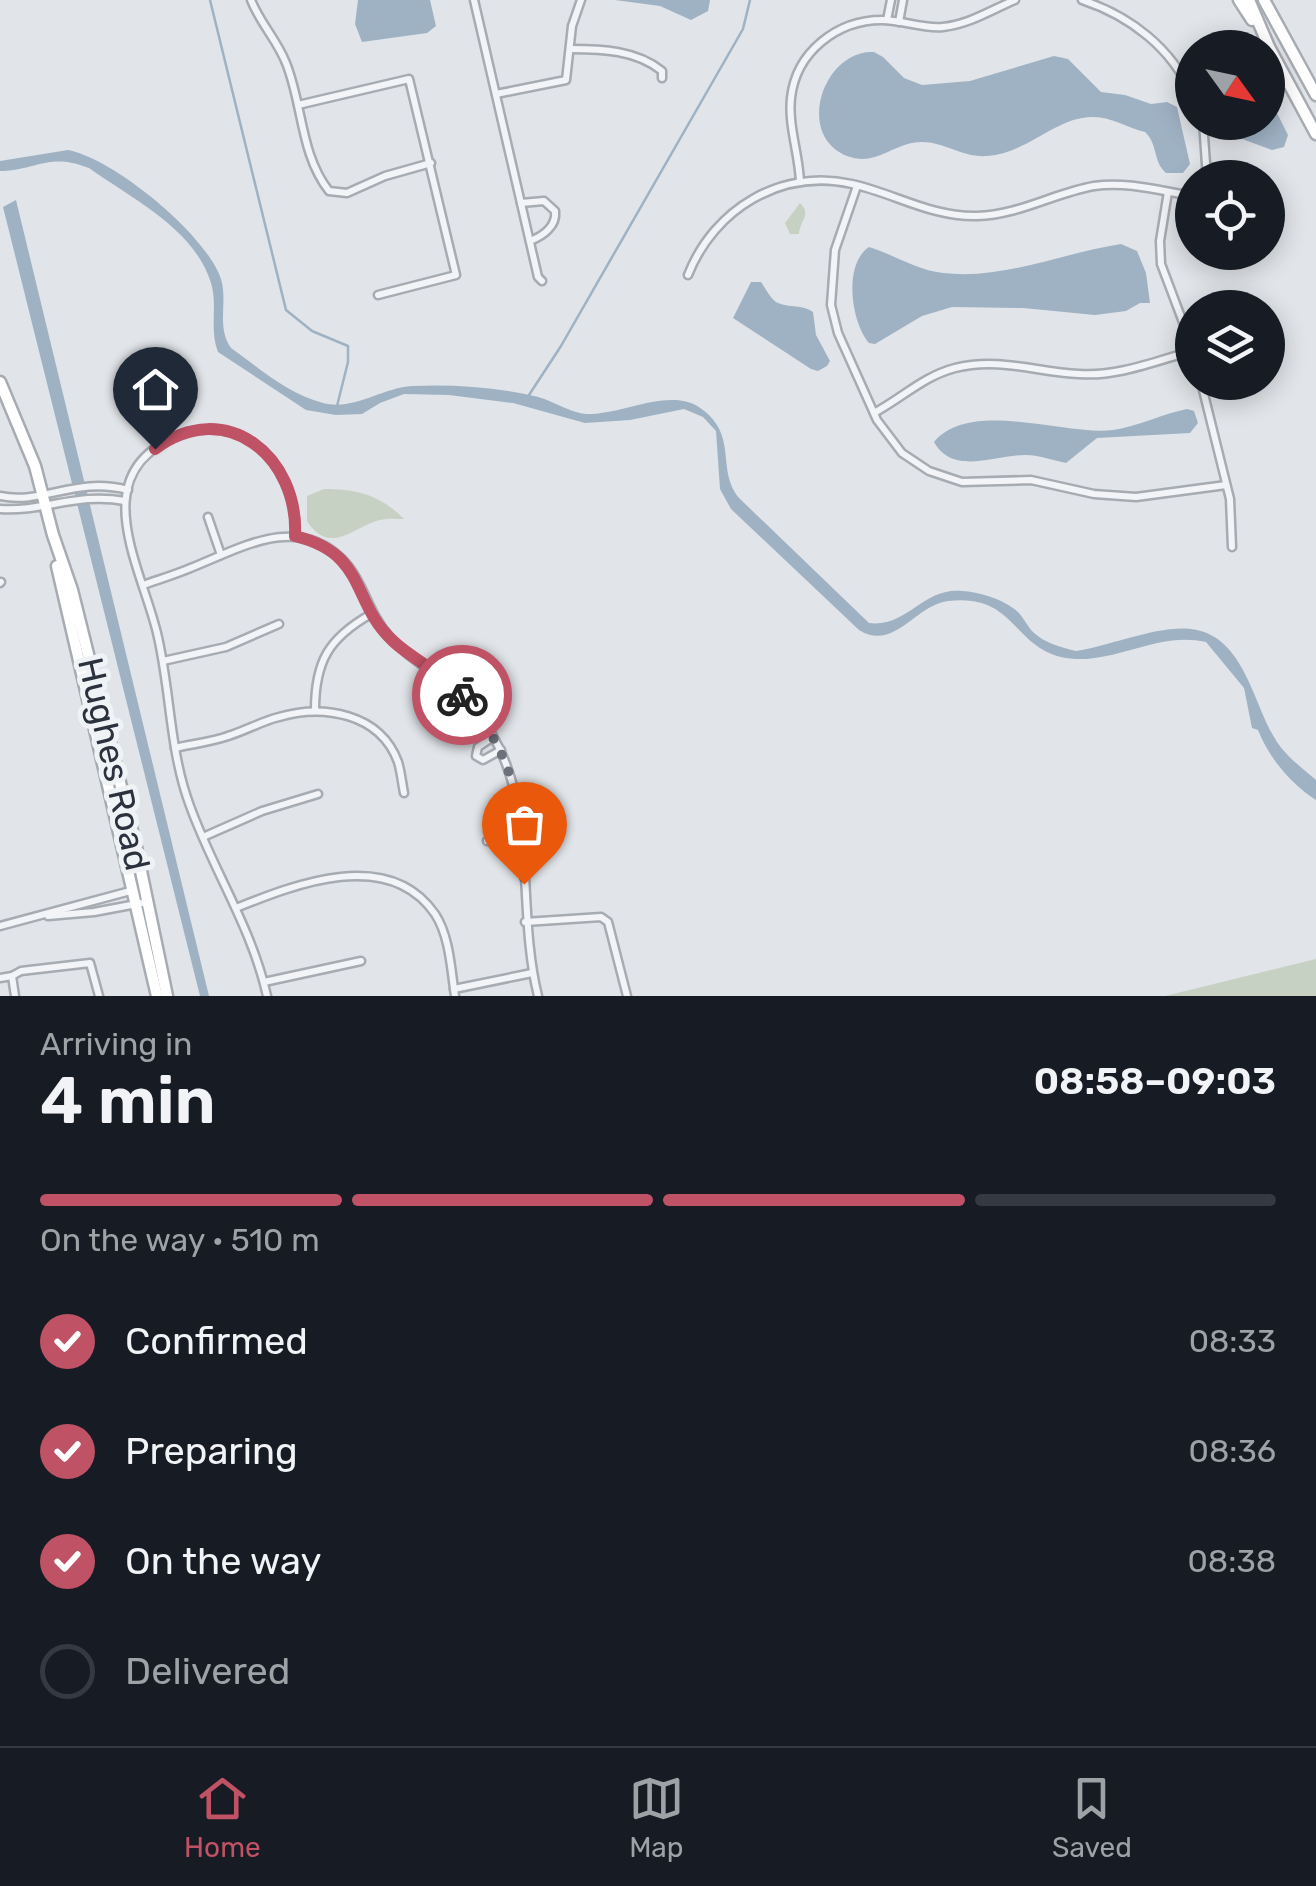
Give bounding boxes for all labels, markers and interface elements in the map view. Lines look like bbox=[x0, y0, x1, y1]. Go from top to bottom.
north arrow bbox=[1175, 30, 1285, 140]
map controls bbox=[1175, 30, 1285, 400]
button: locate bbox=[1175, 160, 1285, 270]
button: layers bbox=[1175, 290, 1285, 400]
pin bbox=[113, 347, 198, 450]
icon: home bbox=[128, 362, 183, 417]
courier bbox=[412, 645, 512, 745]
street label: Hughes Road bbox=[69, 653, 159, 875]
icon: bike bbox=[435, 668, 490, 723]
pin bbox=[482, 782, 567, 885]
icon: bag bbox=[497, 797, 552, 852]
text: Arriving in bbox=[40, 1025, 192, 1063]
text: 08:58–09:03 bbox=[1034, 1058, 1276, 1104]
text: 4 min bbox=[40, 1062, 216, 1139]
text: On the way · 510 m bbox=[40, 1221, 320, 1259]
icon: check bbox=[40, 1314, 95, 1369]
text: Confirmed bbox=[125, 1318, 308, 1364]
text: 08:33 bbox=[1189, 1322, 1276, 1360]
icon: check bbox=[40, 1424, 95, 1479]
text: Preparing bbox=[125, 1428, 298, 1474]
text: 08:36 bbox=[1189, 1432, 1276, 1470]
icon: check bbox=[40, 1534, 95, 1589]
text: On the way bbox=[125, 1538, 321, 1584]
text: 08:38 bbox=[1188, 1542, 1276, 1580]
text: Delivered bbox=[125, 1648, 290, 1694]
tab: Home bbox=[184, 1771, 261, 1864]
tab: Map bbox=[629, 1771, 684, 1864]
tab: Saved bbox=[1052, 1771, 1132, 1864]

